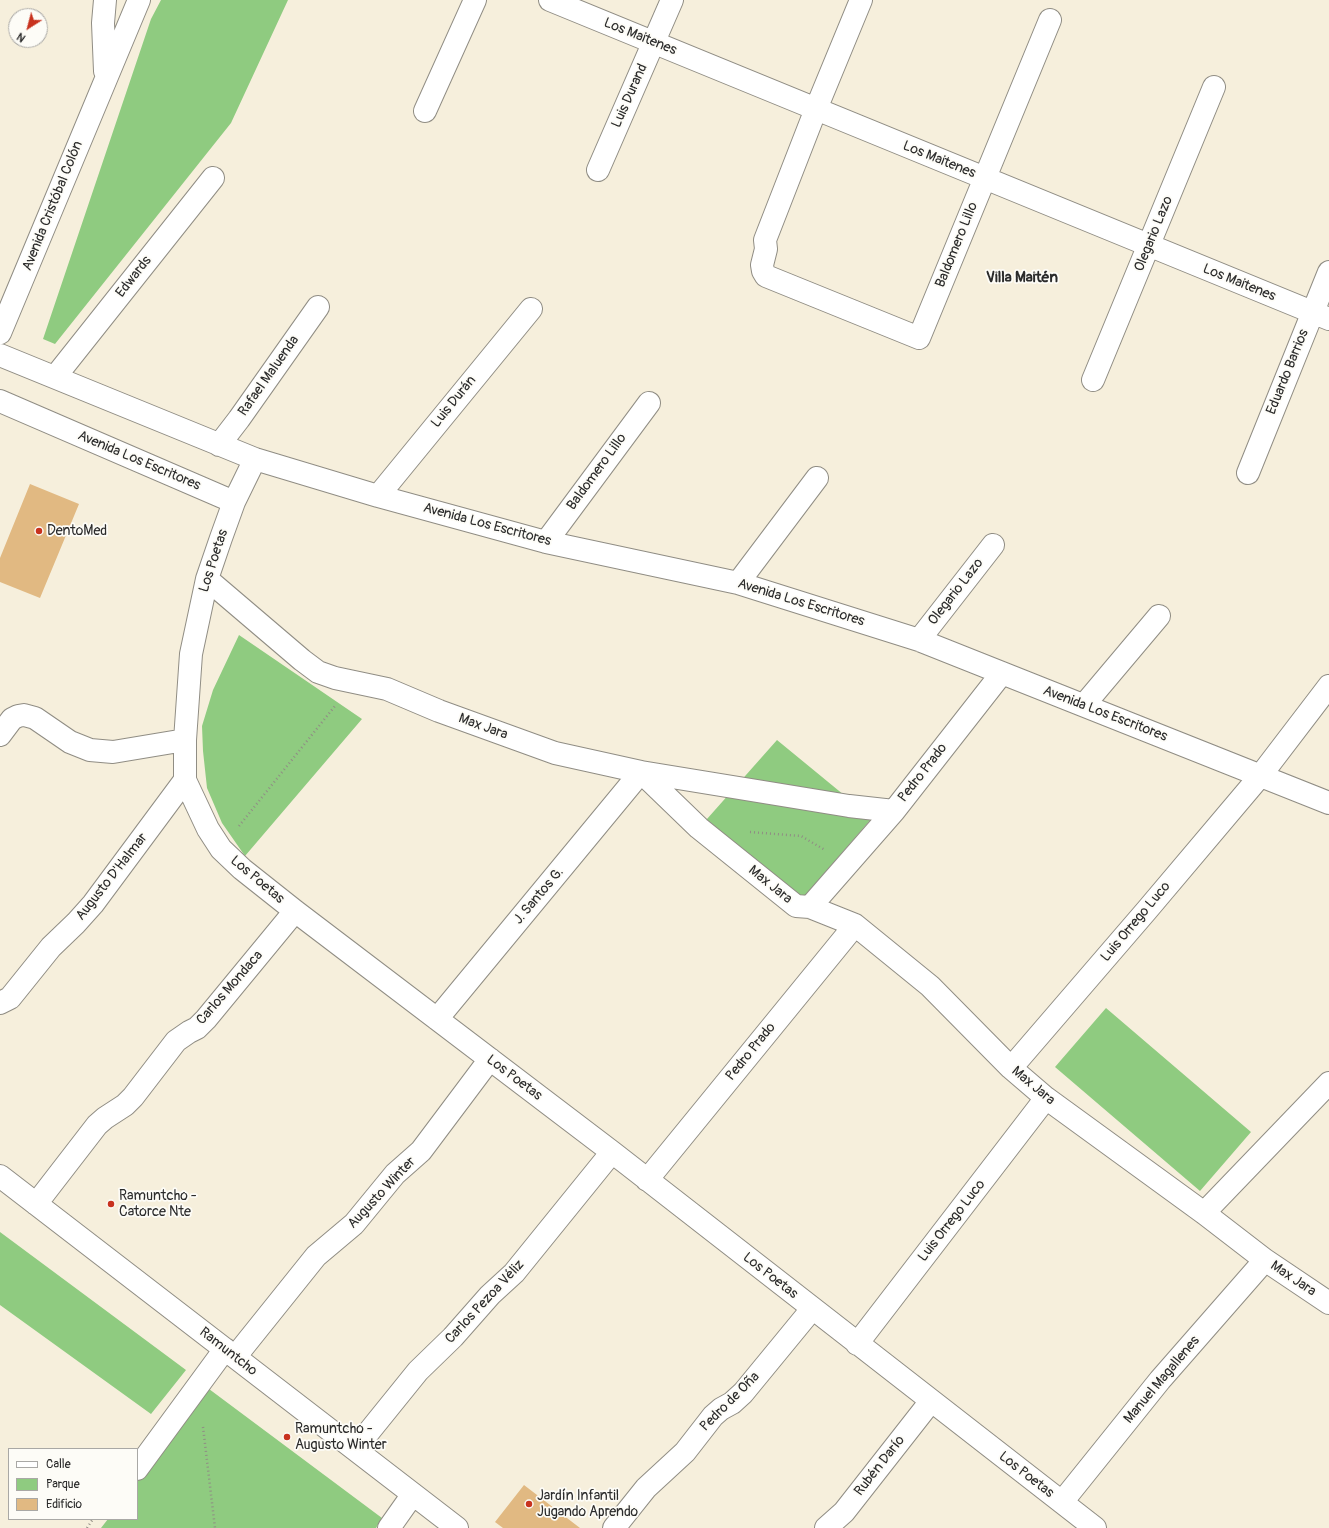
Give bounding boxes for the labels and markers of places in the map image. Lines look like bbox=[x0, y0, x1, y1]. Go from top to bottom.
place label: DentoMed bbox=[47, 523, 107, 539]
marker: DentoMed bbox=[34, 526, 44, 536]
place label: Ramuntcho - Catorce Nte bbox=[119, 1188, 197, 1220]
marker: Ramuntcho - Catorce Nte bbox=[106, 1199, 116, 1209]
place label: Ramuntcho - Augusto Winter bbox=[295, 1421, 387, 1454]
marker: Ramuntcho - Augusto Winter bbox=[282, 1432, 292, 1442]
place label: Jardín Infantil Jugando Aprendo bbox=[537, 1488, 638, 1520]
marker: Jardín Infantil Jugando Aprendo bbox=[524, 1499, 534, 1509]

